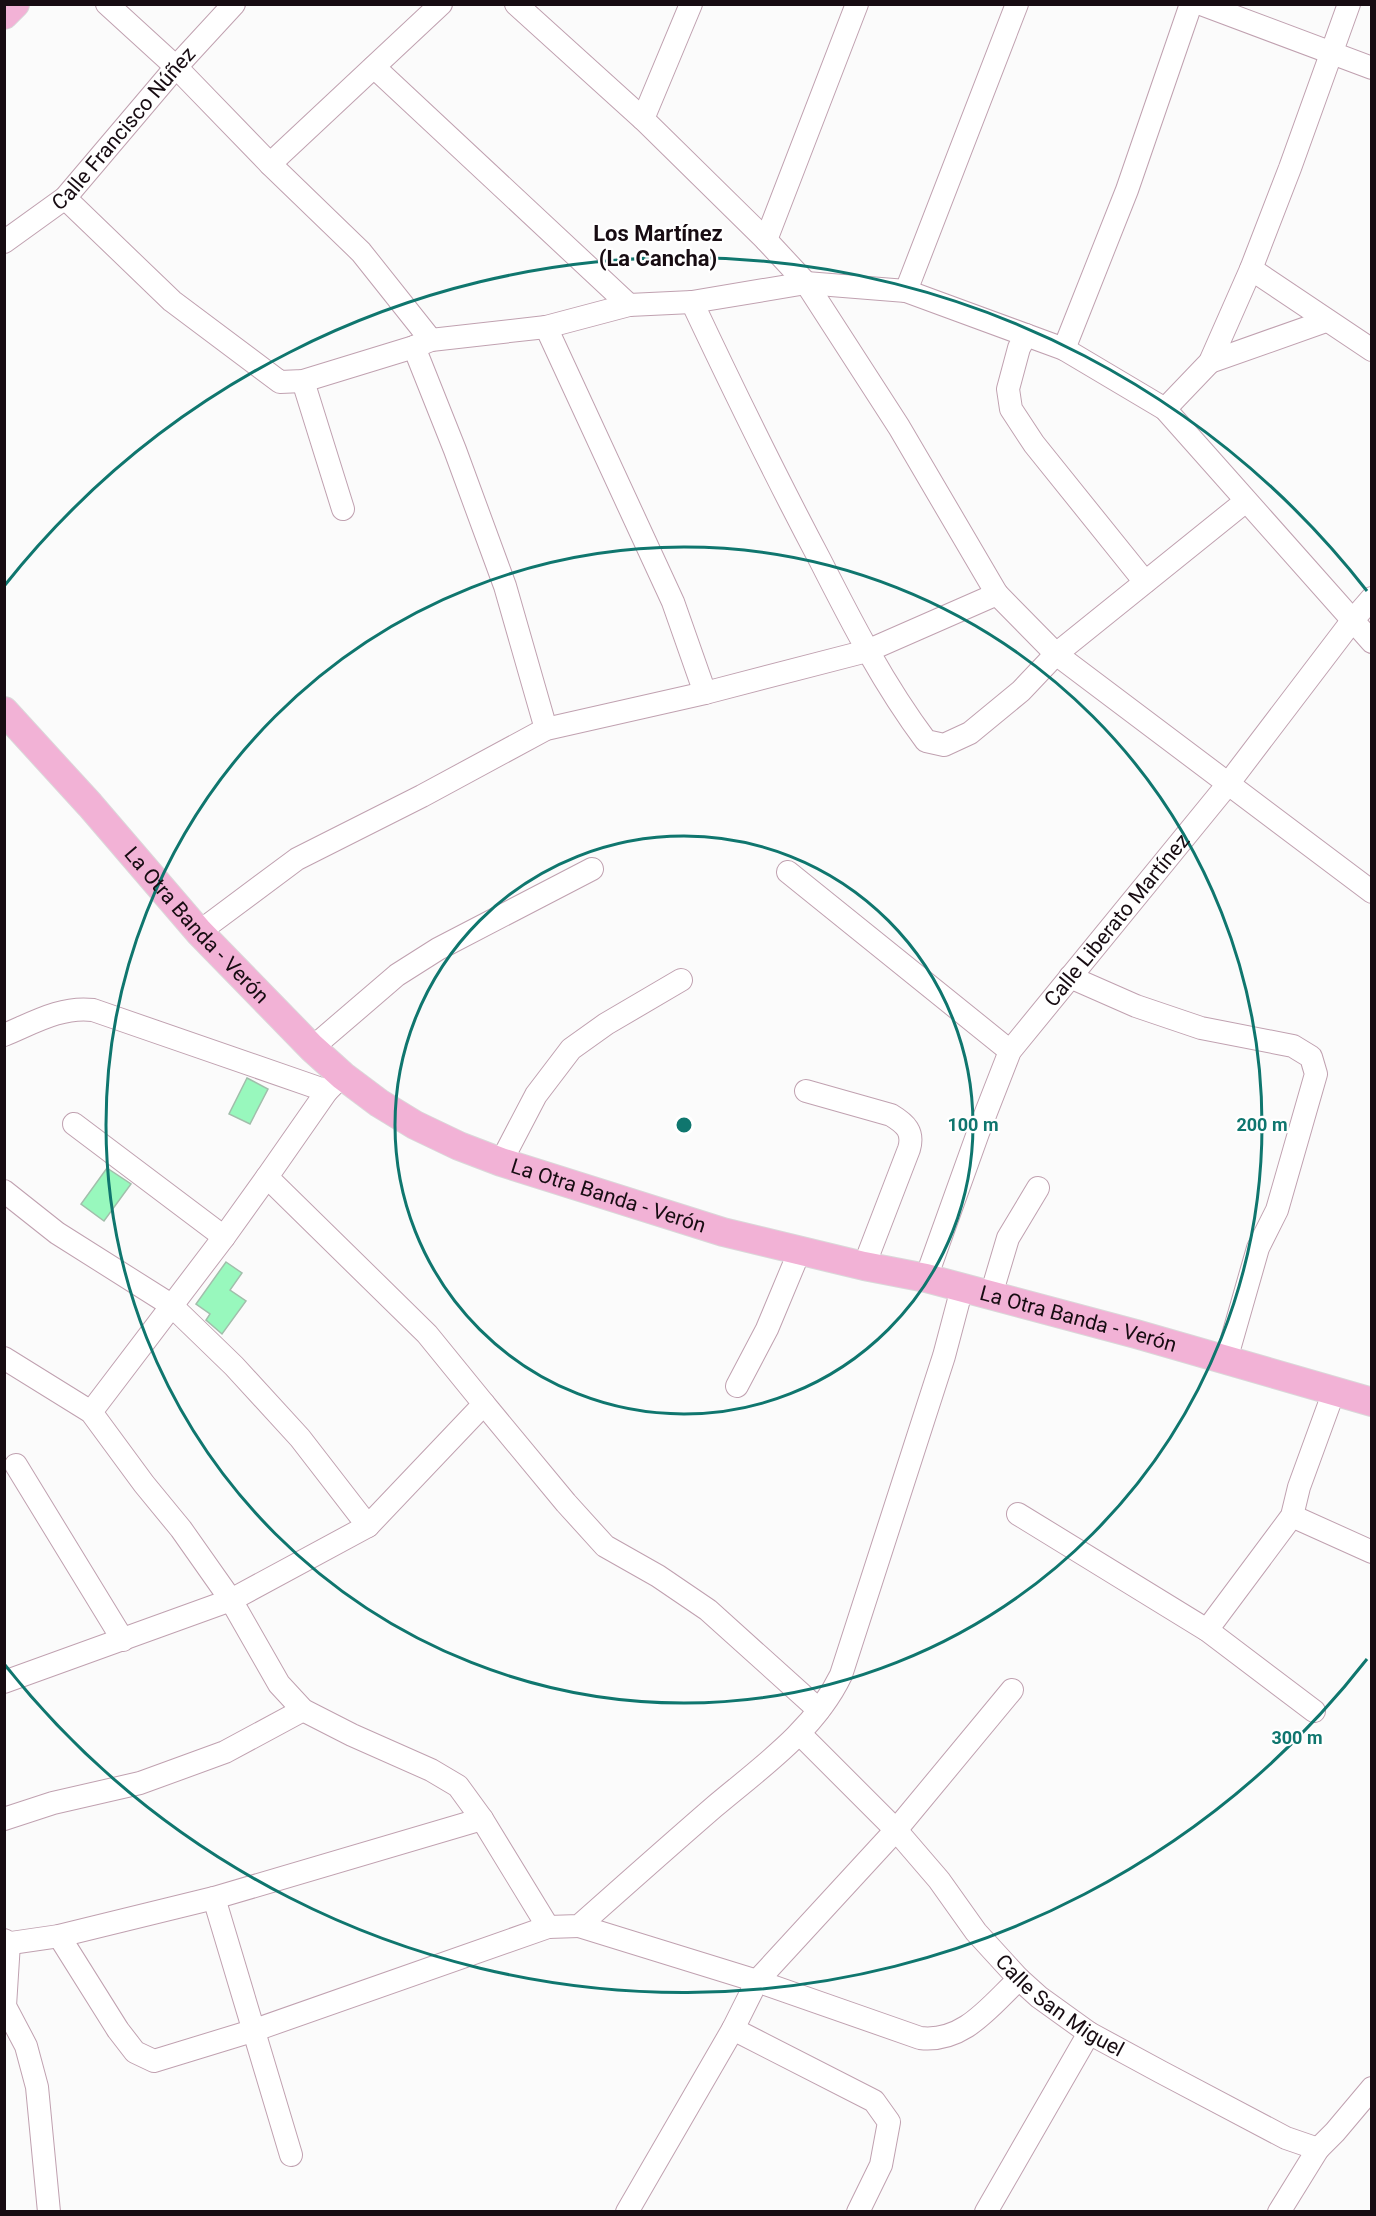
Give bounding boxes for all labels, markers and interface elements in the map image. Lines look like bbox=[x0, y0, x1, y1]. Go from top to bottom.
street label: Calle Francisco Núñez bbox=[47, 42, 200, 215]
district label: Los Martínez (La Cancha) bbox=[593, 221, 723, 271]
street label: Calle Liberato Martínez bbox=[1039, 829, 1194, 1011]
street label: La Otra Banda - Verón bbox=[119, 842, 274, 1008]
text: 100 m bbox=[947, 1114, 999, 1135]
text: 200 m bbox=[1236, 1114, 1288, 1135]
centre of rings bbox=[674, 1115, 694, 1135]
street label: La Otra Banda - Verón bbox=[508, 1154, 709, 1238]
street label: La Otra Banda - Verón bbox=[977, 1281, 1179, 1357]
text: 300 m bbox=[1271, 1727, 1323, 1748]
street label: Calle San Miguel bbox=[991, 1950, 1128, 2062]

